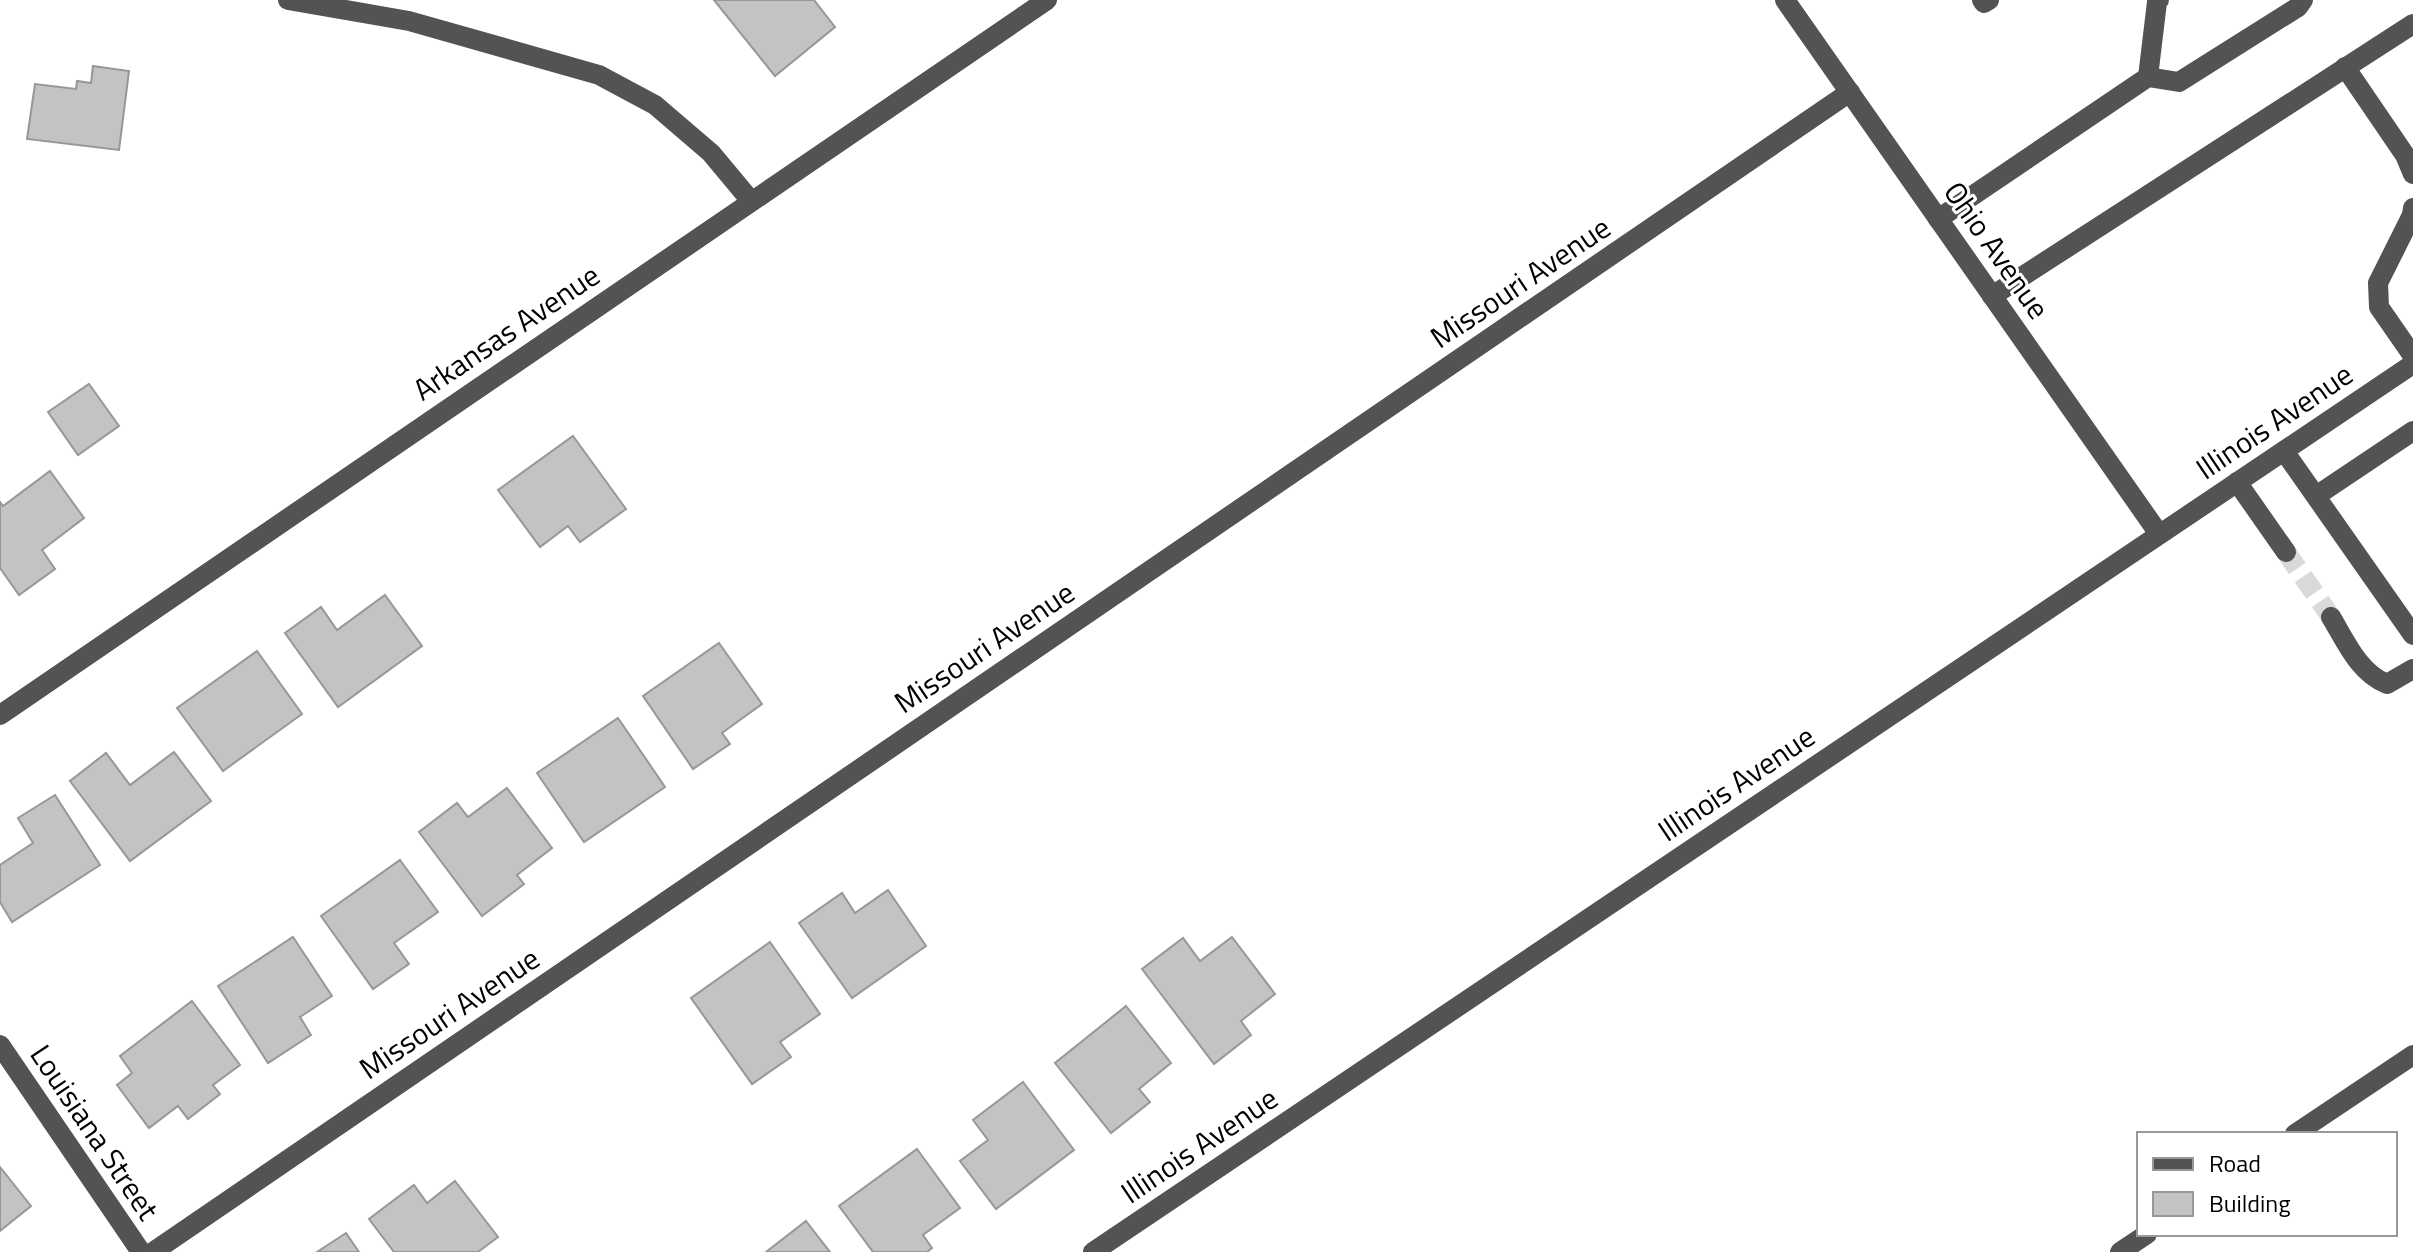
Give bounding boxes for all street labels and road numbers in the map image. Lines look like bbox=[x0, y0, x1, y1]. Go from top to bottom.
street label: Ohio Avenue bbox=[1933, 172, 2061, 328]
street label: Missouri Avenue bbox=[1421, 205, 1619, 359]
street label: Arkansas Avenue bbox=[403, 252, 609, 412]
street label: Illinois Avenue bbox=[2186, 351, 2362, 491]
street label: Missouri Avenue bbox=[885, 570, 1083, 724]
street label: Illinois Avenue bbox=[1648, 713, 1824, 853]
street label: Missouri Avenue bbox=[350, 936, 548, 1090]
street label: Louisiana Street bbox=[19, 1035, 171, 1229]
street label: Illinois Avenue bbox=[1111, 1075, 1287, 1215]

